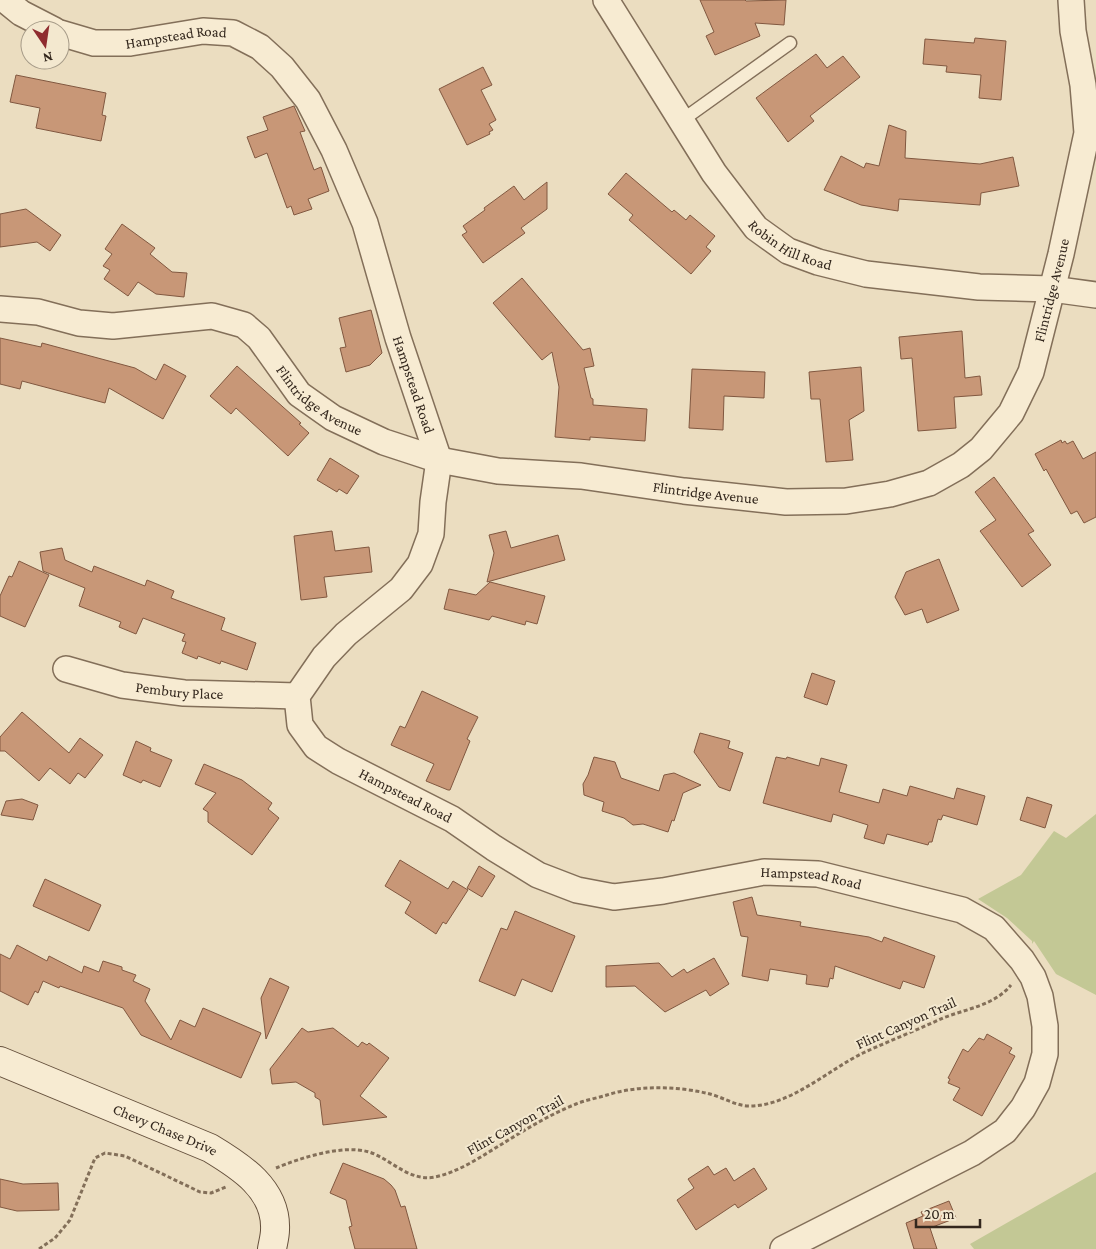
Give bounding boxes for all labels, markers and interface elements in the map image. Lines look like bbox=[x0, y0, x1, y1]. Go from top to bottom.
north arrow bbox=[20, 20, 70, 70]
street label: Hampstead Road bbox=[124, 23, 227, 52]
text: N bbox=[41, 49, 54, 67]
street label: Robin Hill Road bbox=[745, 217, 834, 273]
street label: Flintridge Avenue bbox=[1031, 237, 1072, 344]
street label: Hampstead Road bbox=[390, 333, 438, 436]
street label: Flintridge Avenue bbox=[273, 362, 365, 439]
street label: Flintridge Avenue bbox=[652, 479, 760, 507]
street label: Pembury Place bbox=[135, 679, 224, 702]
street label: Hampstead Road bbox=[356, 765, 455, 826]
street label: Hampstead Road bbox=[760, 864, 863, 893]
street label: Flint Canyon Trail bbox=[853, 994, 959, 1053]
street label: Flint Canyon Trail bbox=[464, 1092, 567, 1159]
street label: Chevy Chase Drive bbox=[111, 1101, 221, 1159]
scale bar bbox=[916, 1196, 980, 1228]
text: 20 m bbox=[924, 1206, 955, 1222]

